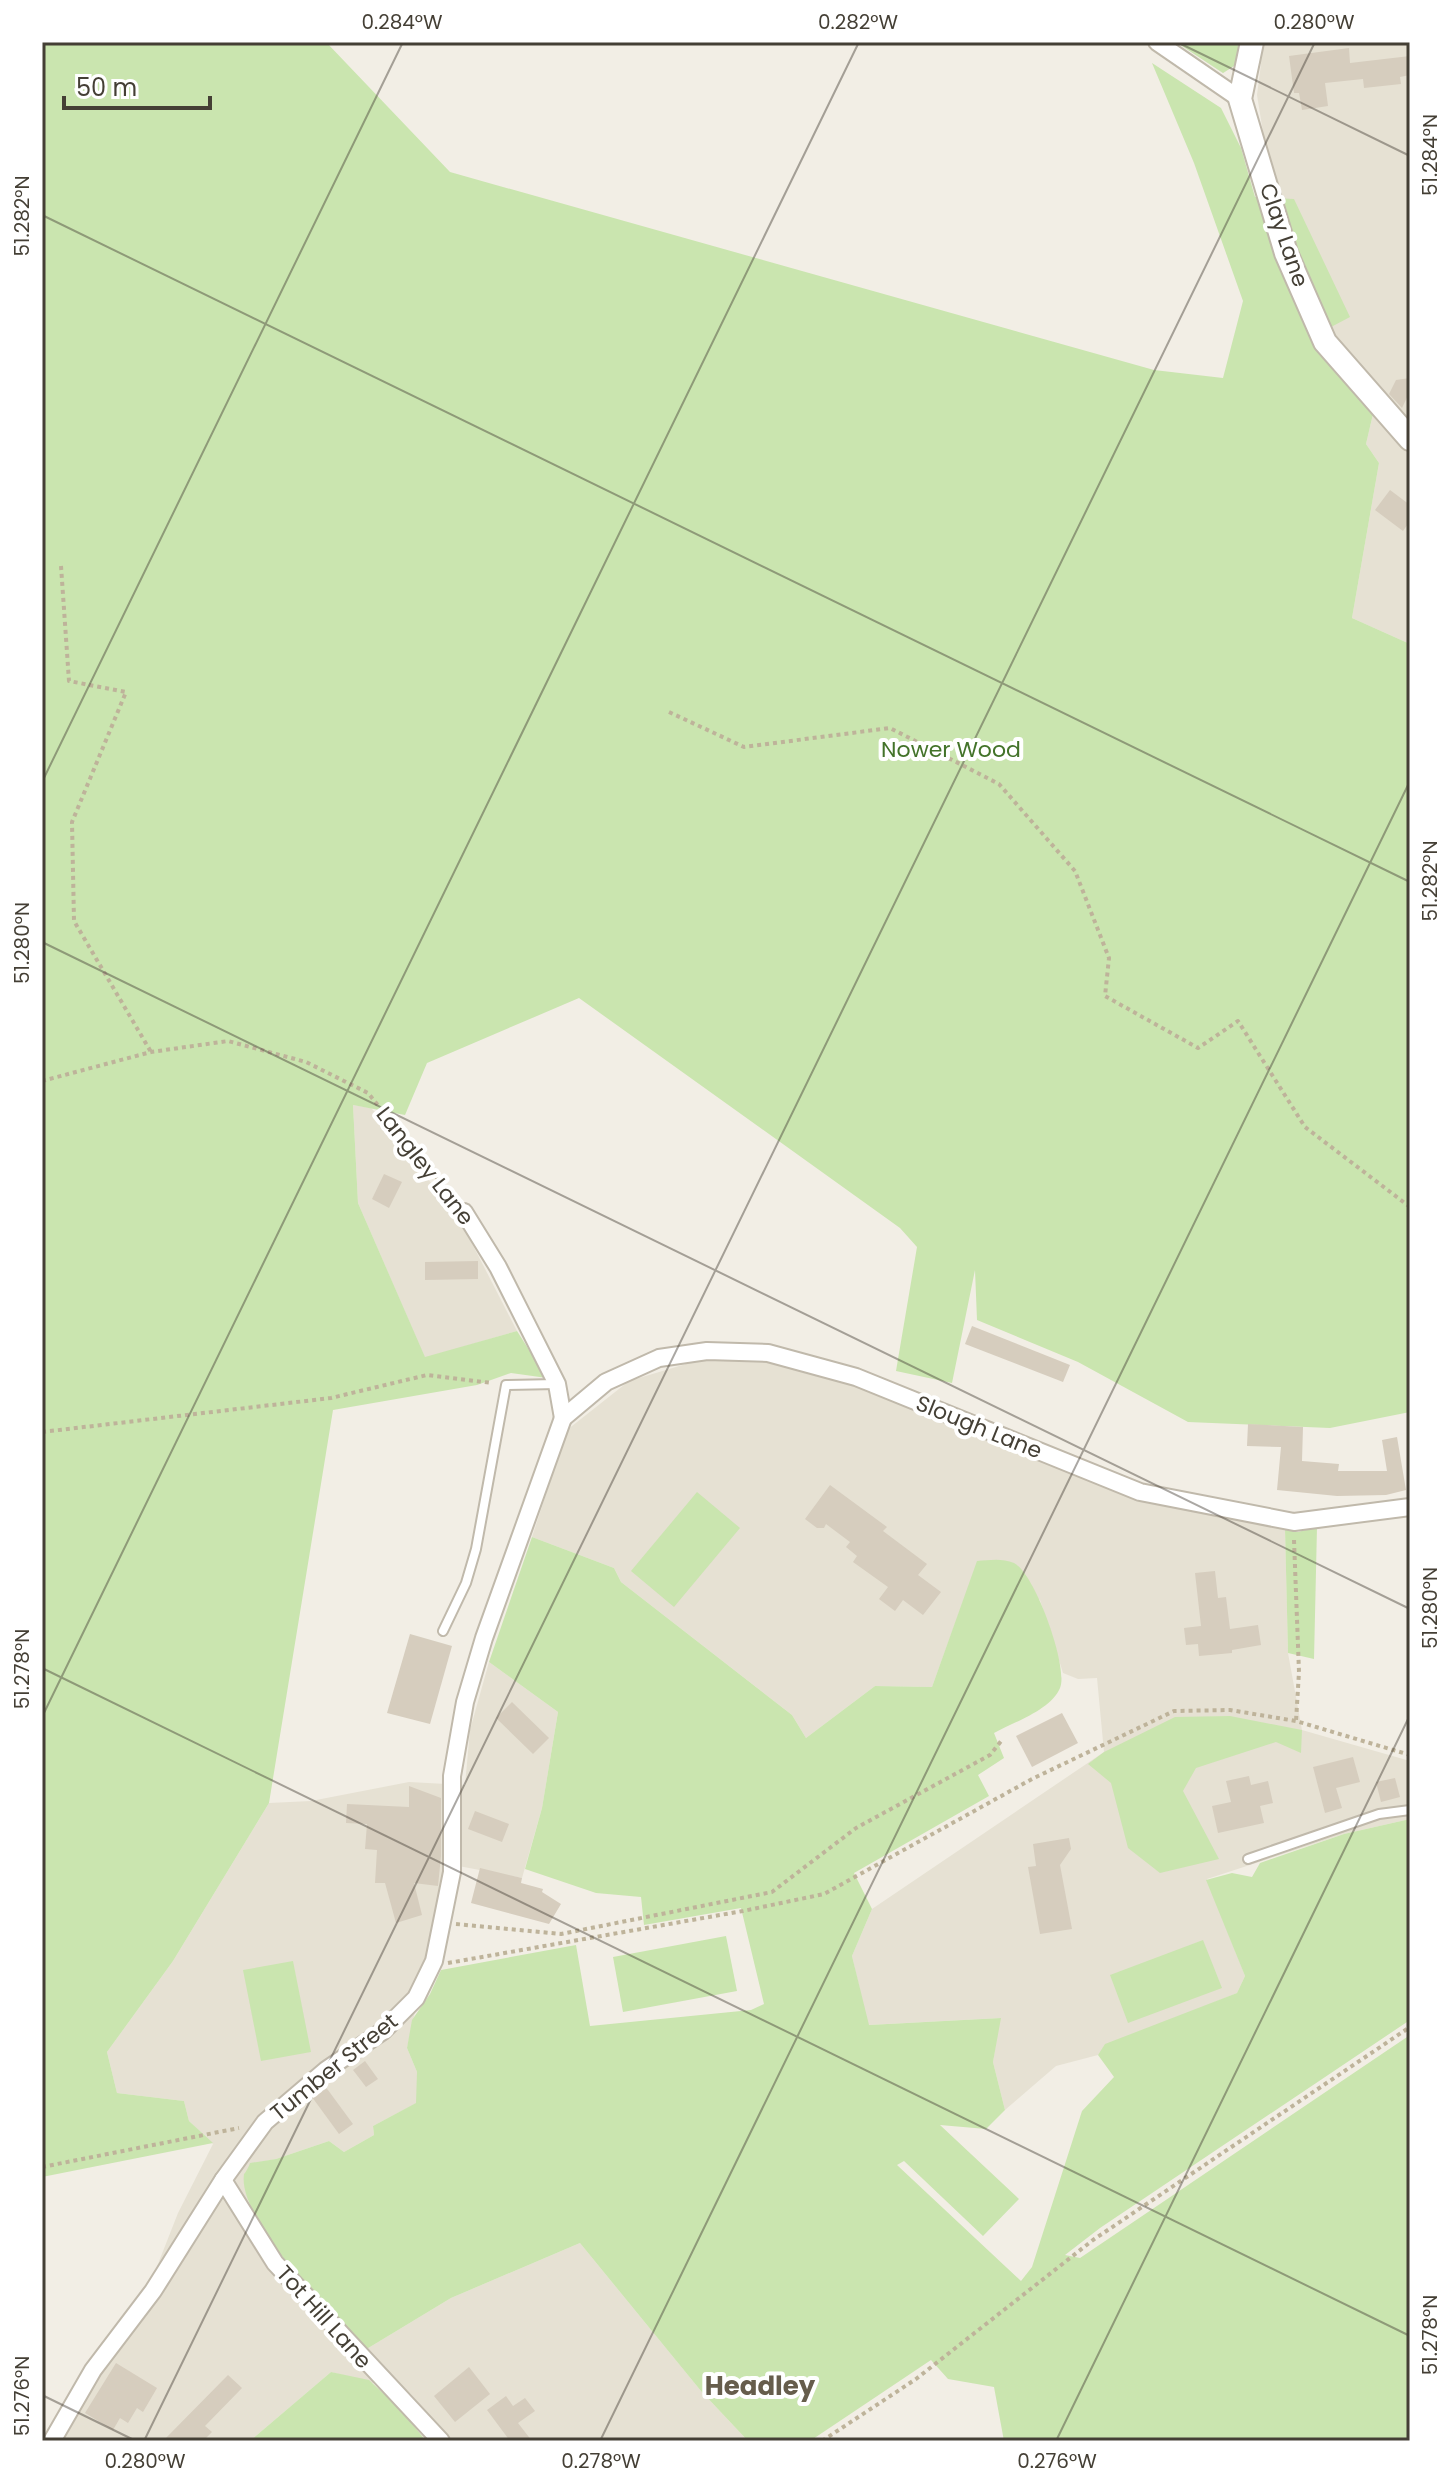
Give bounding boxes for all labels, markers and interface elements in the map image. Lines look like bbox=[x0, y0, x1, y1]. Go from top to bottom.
text: 0.284°W bbox=[361, 8, 443, 36]
text: 0.282°W bbox=[818, 8, 899, 36]
text: 0.280°W bbox=[1273, 8, 1355, 36]
scale bar bbox=[64, 60, 210, 110]
text: 50 m bbox=[76, 71, 137, 104]
text: 51.284°N bbox=[1416, 114, 1444, 196]
text: 51.282°N bbox=[8, 175, 36, 257]
street label: Clay Lane bbox=[1252, 179, 1316, 291]
park label: Nower Wood bbox=[881, 734, 1021, 765]
text: 51.282°N bbox=[1416, 840, 1444, 922]
text: 51.280°N bbox=[8, 902, 36, 984]
street label: Langley Lane bbox=[369, 1100, 481, 1232]
street label: Slough Lane bbox=[911, 1388, 1047, 1466]
text: 51.280°N bbox=[1416, 1567, 1444, 1649]
text: 51.278°N bbox=[8, 1629, 36, 1709]
street label: Tumber Street bbox=[264, 2006, 404, 2128]
street label: Tot Hill Lane bbox=[269, 2259, 379, 2375]
text: 51.278°N bbox=[1416, 2295, 1444, 2375]
text: 51.276°N bbox=[8, 2356, 36, 2436]
district label: Headley bbox=[705, 2368, 816, 2404]
text: 0.280°W bbox=[104, 2447, 186, 2475]
text: 0.278°W bbox=[561, 2447, 641, 2475]
text: 0.276°W bbox=[1017, 2447, 1097, 2475]

